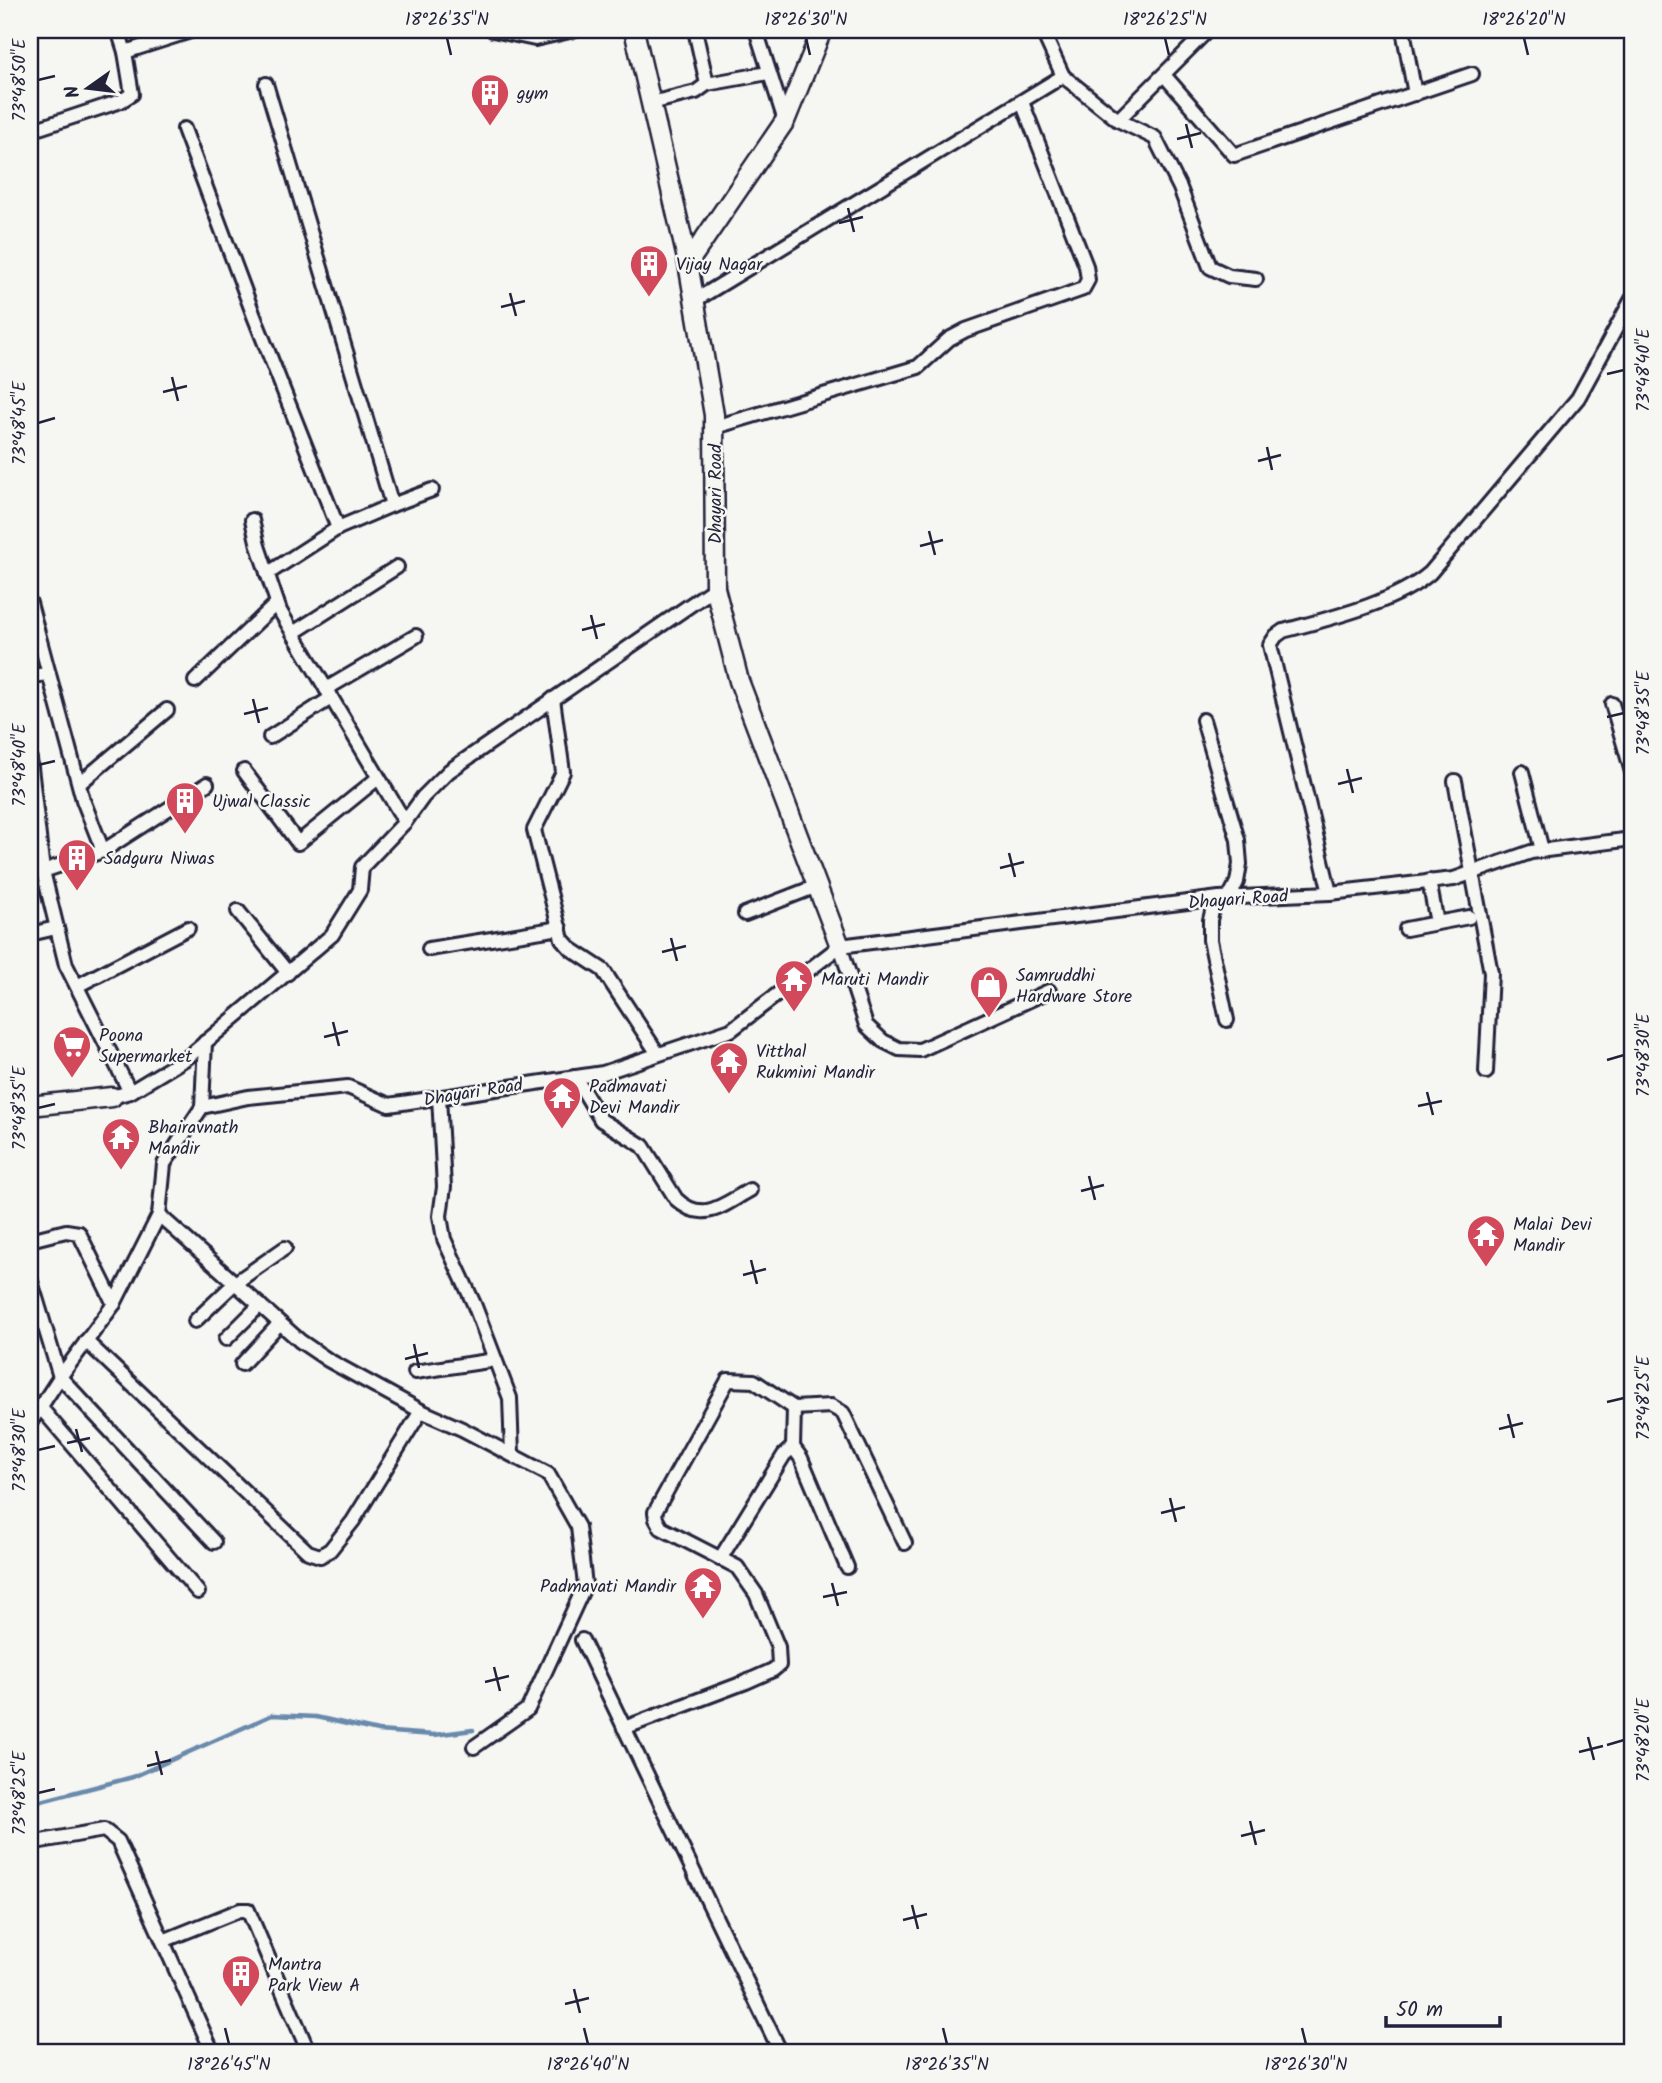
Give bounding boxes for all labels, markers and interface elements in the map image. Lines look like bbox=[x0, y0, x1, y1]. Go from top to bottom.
text: 18°26'35"N bbox=[405, 6, 489, 35]
text: 18°26'30"N bbox=[764, 6, 848, 35]
text: 18°26'25"N bbox=[1123, 6, 1207, 35]
text: 18°26'20"N bbox=[1482, 6, 1566, 35]
text: 73°48'50"E bbox=[6, 38, 35, 122]
north arrow bbox=[52, 52, 122, 122]
building icon: gym bbox=[469, 72, 511, 127]
place label: gym bbox=[516, 80, 548, 109]
text: N bbox=[57, 82, 89, 101]
building icon: Vijay Nagar bbox=[628, 243, 670, 298]
place label: Vijay Nagar bbox=[676, 251, 763, 280]
text: 73°48'40"E bbox=[1630, 328, 1659, 412]
text: 73°48'45"E bbox=[6, 380, 35, 465]
street label: Dhayari Road bbox=[702, 443, 731, 544]
text: 73°48'35"E bbox=[1630, 670, 1659, 755]
text: 73°48'40"E bbox=[6, 723, 35, 807]
building icon: Ujwal Classic bbox=[164, 780, 206, 835]
place label: Ujwal Classic bbox=[212, 788, 311, 817]
building icon: Sadguru Niwas bbox=[56, 837, 98, 892]
place label: Sadguru Niwas bbox=[104, 845, 215, 874]
street label: Dhayari Road bbox=[1187, 882, 1290, 918]
temple icon: Maruti Mandir bbox=[773, 958, 815, 1013]
place label: Samruddhi Hardware Store bbox=[1016, 962, 1132, 1012]
shop icon: Samruddhi Hardware Store bbox=[968, 964, 1010, 1019]
place label: Maruti Mandir bbox=[821, 966, 929, 995]
text: 73°48'30"E bbox=[1630, 1013, 1659, 1097]
place label: Poona Supermarket bbox=[99, 1022, 193, 1072]
supermarket icon: Poona Supermarket bbox=[51, 1024, 93, 1079]
place label: Vitthal Rukmini Mandir bbox=[756, 1038, 876, 1088]
temple icon: Vitthal Rukmini Mandir bbox=[708, 1040, 750, 1095]
text: 73°48'35"E bbox=[6, 1065, 35, 1150]
street label: Dhayari Road bbox=[422, 1071, 526, 1116]
place label: Padmavati Devi Mandir bbox=[589, 1073, 680, 1123]
temple icon: Padmavati Devi Mandir bbox=[541, 1075, 583, 1130]
place label: Bhairavnath Mandir bbox=[148, 1114, 239, 1164]
temple icon: Bhairavnath Mandir bbox=[100, 1116, 142, 1171]
place label: Malai Devi Mandir bbox=[1513, 1211, 1592, 1261]
temple icon: Malai Devi Mandir bbox=[1465, 1213, 1507, 1268]
text: 73°48'25"E bbox=[1630, 1355, 1659, 1440]
text: 73°48'30"E bbox=[6, 1408, 35, 1492]
temple icon: Padmavati Mandir bbox=[682, 1565, 724, 1620]
place label: Padmavati Mandir bbox=[540, 1573, 677, 1602]
text: 73°48'20"E bbox=[1630, 1698, 1659, 1782]
text: 73°48'25"E bbox=[6, 1750, 35, 1835]
place label: Mantra Park View A bbox=[268, 1951, 360, 2001]
building icon: Mantra Park View A bbox=[220, 1953, 262, 2008]
scale bar bbox=[1386, 1985, 1499, 2029]
text: 50 m bbox=[1396, 1994, 1443, 2027]
text: 18°26'45"N bbox=[187, 2051, 271, 2080]
text: 18°26'40"N bbox=[547, 2051, 629, 2080]
text: 18°26'35"N bbox=[905, 2051, 989, 2080]
text: 18°26'30"N bbox=[1264, 2051, 1348, 2080]

